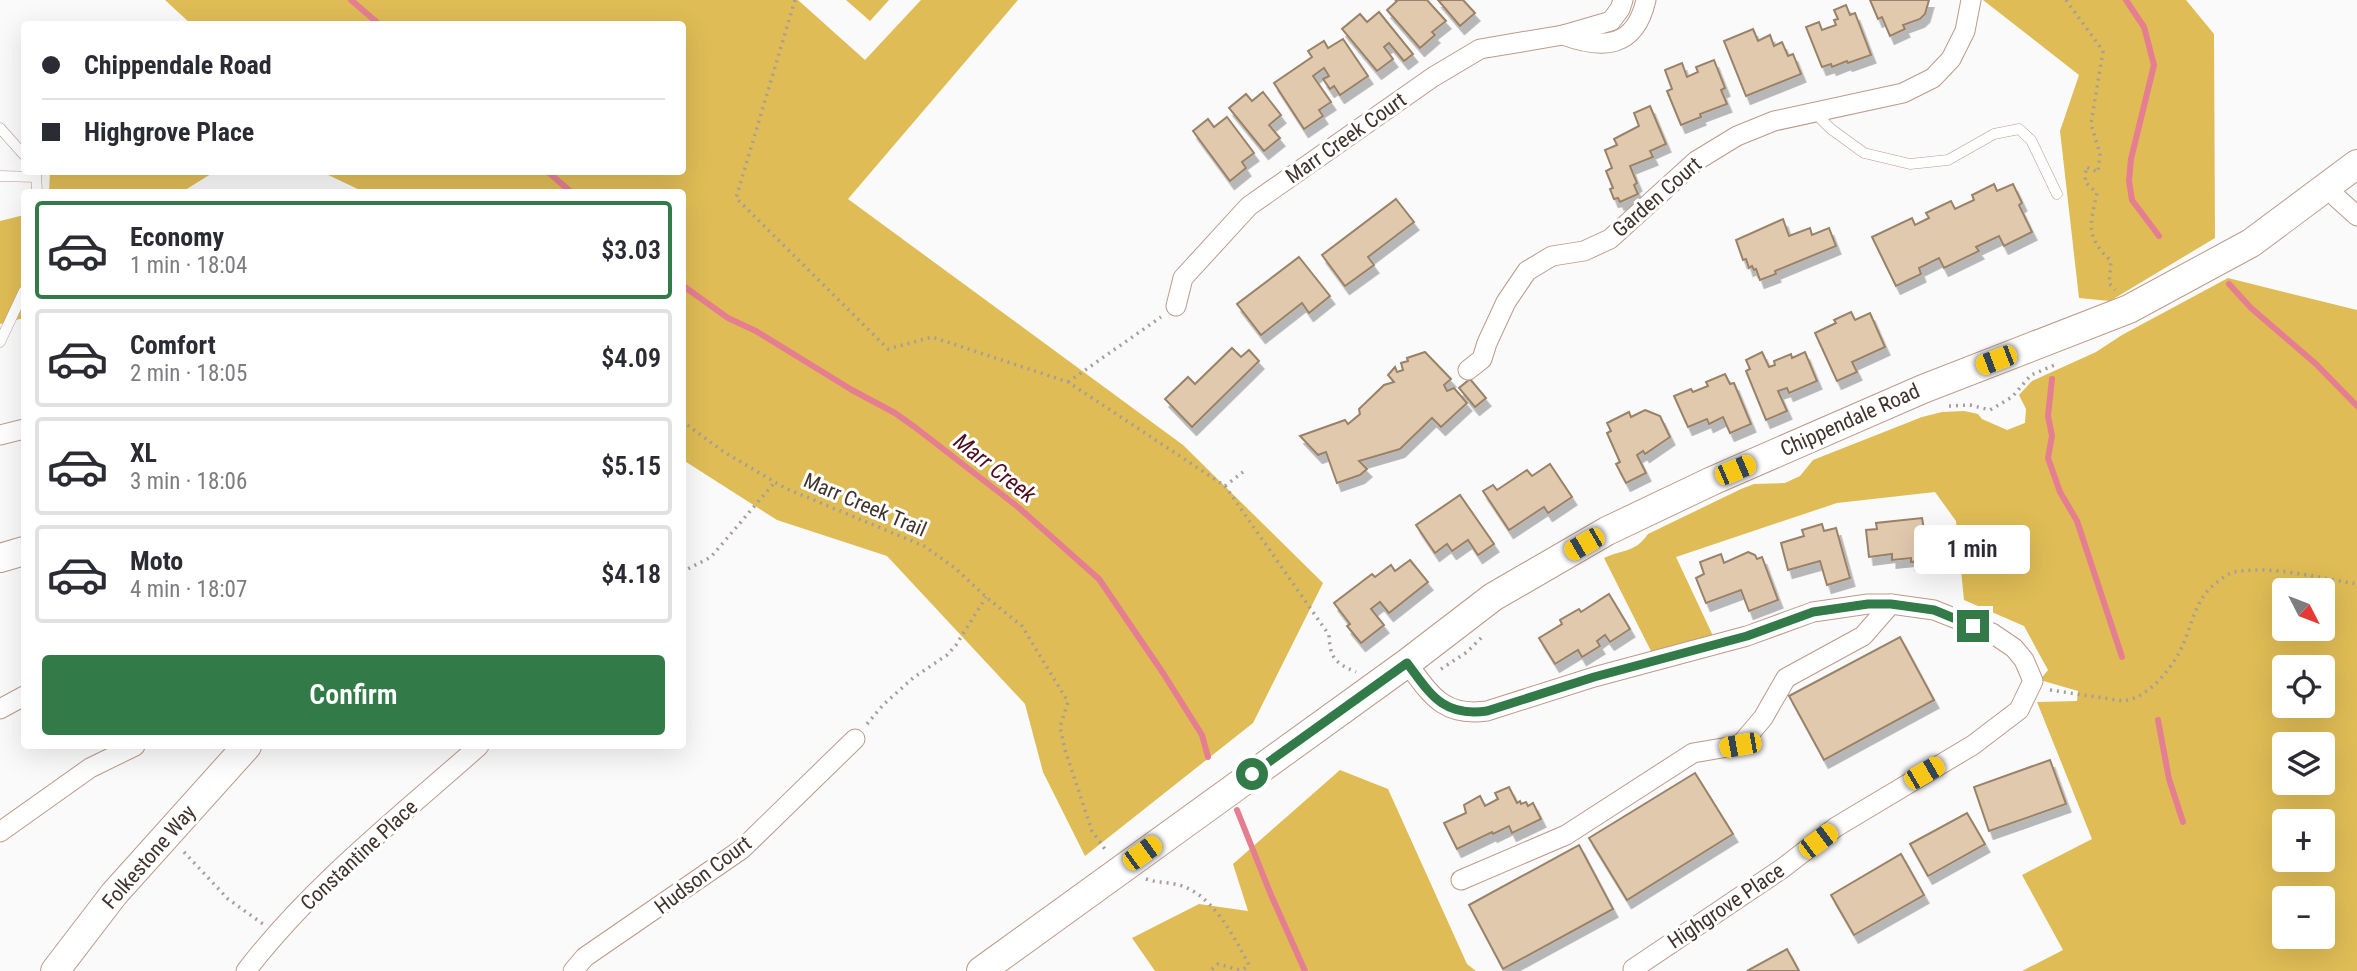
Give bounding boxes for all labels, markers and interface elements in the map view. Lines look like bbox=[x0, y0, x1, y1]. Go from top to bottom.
text: Chippendale Road bbox=[84, 50, 272, 80]
street label: Marr Creek Court bbox=[1281, 88, 1411, 188]
text: Highgrove Place bbox=[84, 117, 254, 147]
street label: Garden Court bbox=[1608, 152, 1706, 242]
icon: car bbox=[46, 219, 109, 282]
text: Economy bbox=[130, 222, 224, 252]
text: $3.03 bbox=[601, 235, 661, 265]
text: 1 min · 18:04 bbox=[130, 252, 247, 279]
icon: car bbox=[46, 327, 109, 390]
text: Comfort bbox=[130, 330, 216, 360]
text: $4.09 bbox=[601, 343, 661, 373]
car bbox=[1973, 343, 2020, 377]
text: 2 min · 18:05 bbox=[130, 360, 247, 387]
street label: Chippendale Road bbox=[1777, 379, 1923, 461]
water label: Marr Creek bbox=[948, 428, 1042, 509]
icon: car bbox=[46, 435, 109, 498]
text: XL bbox=[130, 438, 157, 468]
text: $5.15 bbox=[601, 451, 661, 481]
car bbox=[1712, 452, 1759, 488]
text: 3 min · 18:06 bbox=[130, 468, 247, 495]
street label: Marr Creek Trail bbox=[800, 468, 930, 542]
car bbox=[1561, 524, 1608, 564]
callout: 1 min bbox=[1915, 524, 2031, 574]
text: 1 min bbox=[1947, 536, 1997, 563]
icon: car bbox=[46, 543, 109, 606]
text: Moto bbox=[130, 546, 183, 576]
text: $4.18 bbox=[601, 559, 661, 589]
text: 4 min · 18:07 bbox=[130, 576, 247, 603]
north arrow bbox=[2272, 578, 2334, 640]
map controls bbox=[2272, 578, 2335, 949]
route end bbox=[1957, 610, 1989, 642]
button: Confirm bbox=[42, 655, 665, 735]
button: locate bbox=[2272, 655, 2335, 718]
car bbox=[1718, 731, 1763, 759]
button: layers bbox=[2272, 732, 2335, 795]
car bbox=[1901, 753, 1948, 793]
route start bbox=[1236, 758, 1268, 790]
street label: Constantine Place bbox=[296, 795, 422, 915]
street label: Folkestone Way bbox=[97, 800, 201, 914]
button: + bbox=[2272, 809, 2335, 872]
car bbox=[1795, 820, 1842, 862]
street label: Hudson Court bbox=[650, 831, 756, 919]
car bbox=[1119, 832, 1166, 874]
street label: Highgrove Place bbox=[1663, 858, 1789, 954]
button: − bbox=[2272, 886, 2335, 949]

